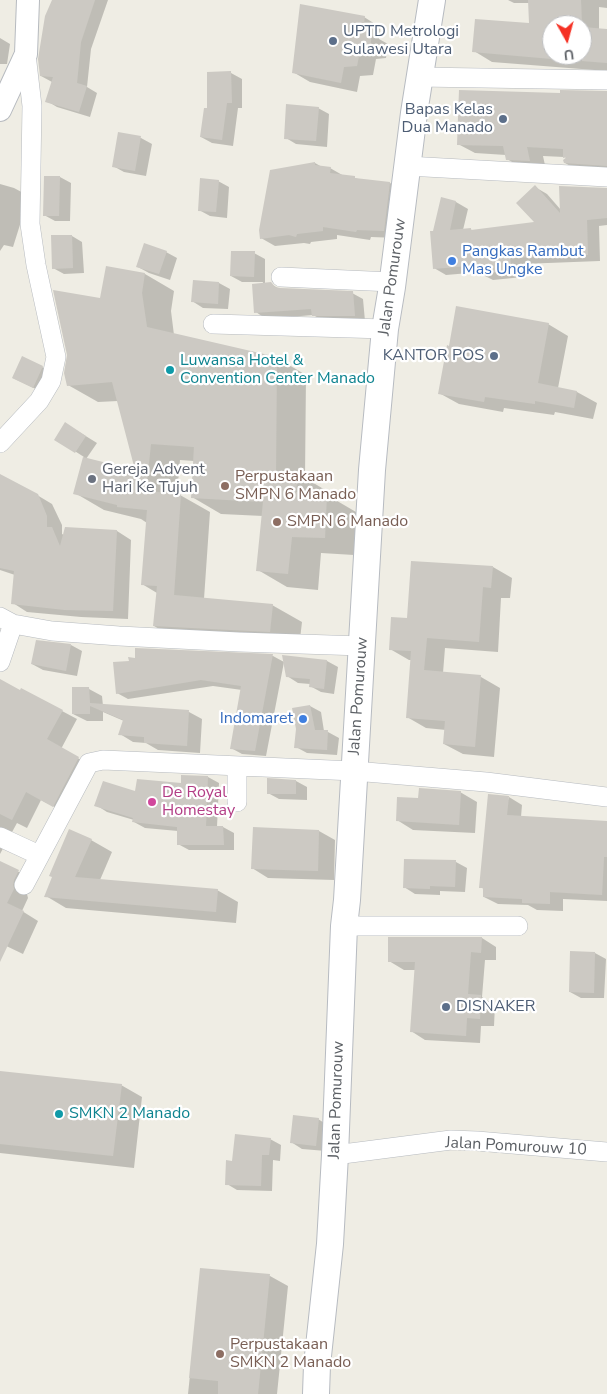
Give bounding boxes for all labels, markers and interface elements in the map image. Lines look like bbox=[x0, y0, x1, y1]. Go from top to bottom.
north arrow bbox=[542, 15, 592, 65]
place label: UPTD Metrologi Sulawesi Utara bbox=[343, 22, 459, 60]
marker: UPTD Metrologi Sulawesi Utara bbox=[327, 35, 339, 47]
text: U bbox=[562, 44, 575, 64]
place label: Bapas Kelas Dua Manado bbox=[402, 100, 493, 138]
marker: Bapas Kelas Dua Manado bbox=[497, 113, 509, 125]
street label: Jalan Pomurouw bbox=[375, 217, 411, 337]
place label: Pangkas Rambut Mas Ungke bbox=[462, 242, 584, 280]
marker: Pangkas Rambut Mas Ungke bbox=[446, 255, 458, 267]
place label: KANTOR POS bbox=[383, 346, 484, 366]
marker: KANTOR POS bbox=[488, 350, 500, 362]
place label: Luwansa Hotel & Convention Center Manado bbox=[180, 351, 375, 389]
marker: Luwansa Hotel & Convention Center Manado bbox=[164, 364, 176, 376]
place label: Gereja Advent Hari Ke Tujuh bbox=[102, 460, 205, 498]
place label: Perpustakaan SMPN 6 Manado bbox=[235, 467, 356, 505]
marker: Gereja Advent Hari Ke Tujuh bbox=[86, 473, 98, 485]
marker: Perpustakaan SMPN 6 Manado bbox=[219, 480, 231, 492]
place label: SMPN 6 Manado bbox=[287, 512, 408, 532]
marker: SMPN 6 Manado bbox=[271, 516, 283, 528]
street label: Jalan Pomurouw bbox=[345, 636, 373, 756]
place label: Indomaret bbox=[220, 709, 293, 729]
marker: Indomaret bbox=[297, 713, 309, 725]
place label: De Royal Homestay bbox=[162, 783, 235, 821]
marker: De Royal Homestay bbox=[146, 796, 158, 808]
place label: DISNAKER bbox=[456, 997, 535, 1017]
marker: DISNAKER bbox=[440, 1001, 452, 1013]
street label: Jalan Pomurouw bbox=[325, 1041, 349, 1159]
place label: SMKN 2 Manado bbox=[69, 1104, 190, 1124]
marker: SMKN 2 Manado bbox=[53, 1108, 65, 1120]
street label: Jalan Pomurouw 10 bbox=[445, 1134, 587, 1160]
place label: Perpustakaan SMKN 2 Manado bbox=[230, 1335, 351, 1373]
marker: Perpustakaan SMKN 2 Manado bbox=[214, 1348, 226, 1360]

